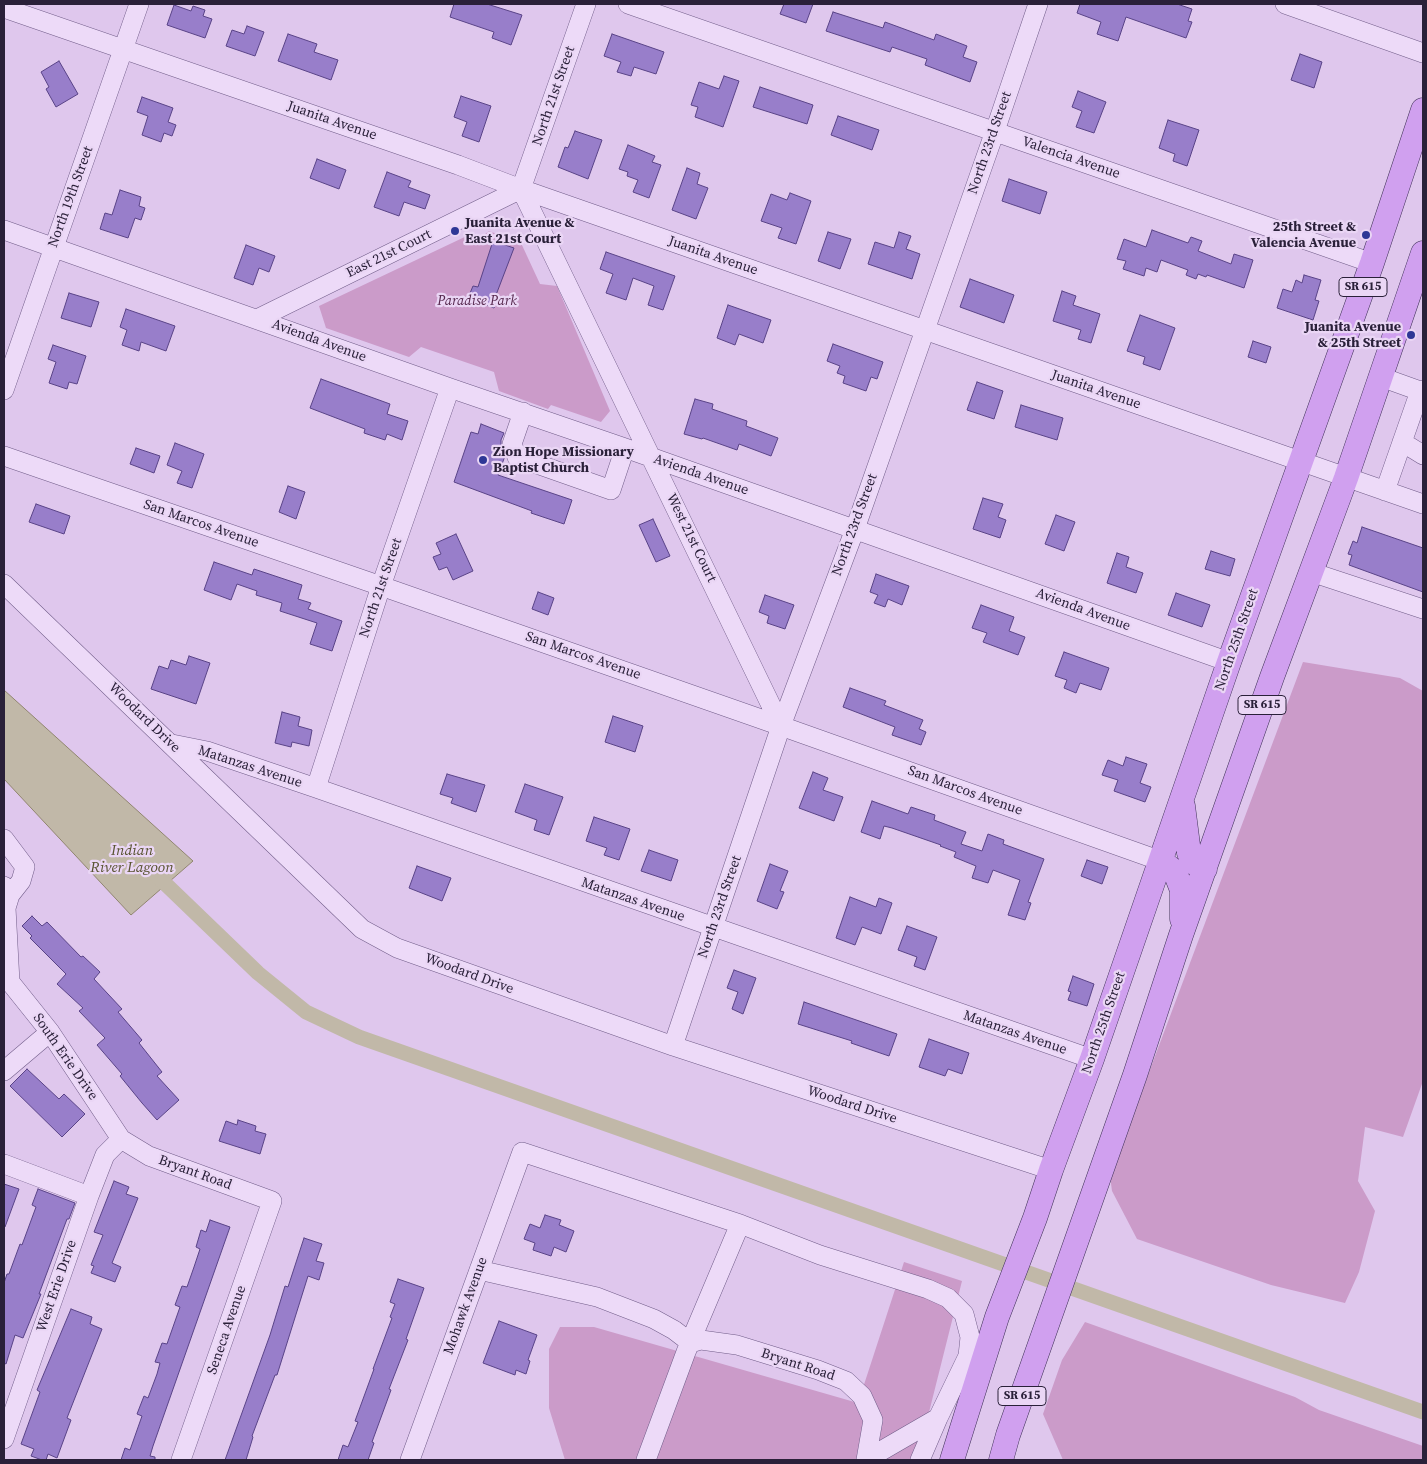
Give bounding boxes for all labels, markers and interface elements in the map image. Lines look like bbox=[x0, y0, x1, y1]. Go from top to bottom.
street label: North 21st Street bbox=[529, 44, 579, 148]
street label: North 23rd Street bbox=[965, 89, 1015, 197]
street label: Juanita Avenue bbox=[285, 98, 379, 144]
street label: Valencia Avenue bbox=[1020, 133, 1122, 183]
street label: North 19th Street bbox=[45, 144, 97, 250]
place label: Juanita Avenue & East 21st Court bbox=[465, 215, 575, 248]
place label: 25th Street & Valencia Avenue bbox=[1251, 219, 1356, 252]
marker: Juanita Avenue & East 21st Court bbox=[449, 225, 461, 237]
street label: East 21st Court bbox=[344, 226, 434, 282]
marker: 25th Street & Valencia Avenue bbox=[1360, 229, 1372, 241]
street label: Juanita Avenue bbox=[666, 233, 760, 279]
road number: SR 615 bbox=[1339, 278, 1387, 296]
park label: Paradise Park bbox=[437, 293, 517, 309]
street label: Avienda Avenue bbox=[269, 316, 369, 366]
place label: Juanita Avenue & 25th Street bbox=[1304, 319, 1401, 352]
marker: Juanita Avenue & 25th Street bbox=[1405, 329, 1417, 341]
street label: Juanita Avenue bbox=[1049, 367, 1143, 413]
place label: Zion Hope Missionary Baptist Church bbox=[493, 444, 634, 477]
street label: Avienda Avenue bbox=[651, 451, 751, 499]
marker: Zion Hope Missionary Baptist Church bbox=[477, 454, 489, 466]
street label: North 23rd Street bbox=[829, 472, 881, 578]
street label: West 21st Court bbox=[662, 491, 720, 585]
street label: San Marcos Avenue bbox=[141, 496, 261, 552]
street label: North 21st Street bbox=[356, 536, 406, 640]
street label: Avienda Avenue bbox=[1033, 585, 1133, 635]
street label: North 25th Street bbox=[1212, 587, 1262, 693]
street label: San Marcos Avenue bbox=[523, 628, 643, 684]
street label: Woodard Drive bbox=[105, 680, 183, 756]
road number: SR 615 bbox=[1238, 696, 1286, 714]
street label: Matanzas Avenue bbox=[196, 742, 304, 792]
street label: San Marcos Avenue bbox=[905, 762, 1025, 820]
water label: Indian River Lagoon bbox=[90, 842, 174, 877]
street label: North 23rd Street bbox=[695, 853, 745, 961]
street label: Matanzas Avenue bbox=[579, 874, 687, 926]
street label: Woodard Drive bbox=[422, 950, 516, 998]
street label: North 25th Street bbox=[1079, 970, 1129, 1076]
street label: Matanzas Avenue bbox=[961, 1007, 1069, 1059]
street label: South Erie Drive bbox=[29, 1010, 101, 1104]
street label: Woodard Drive bbox=[805, 1083, 899, 1127]
street label: Bryant Road bbox=[156, 1152, 234, 1194]
street label: West Erie Drive bbox=[33, 1238, 81, 1334]
street label: Mohawk Avenue bbox=[441, 1255, 491, 1357]
street label: Seneca Avenue bbox=[204, 1283, 250, 1377]
street label: Bryant Road bbox=[759, 1345, 837, 1385]
road number: SR 615 bbox=[998, 1386, 1046, 1405]

